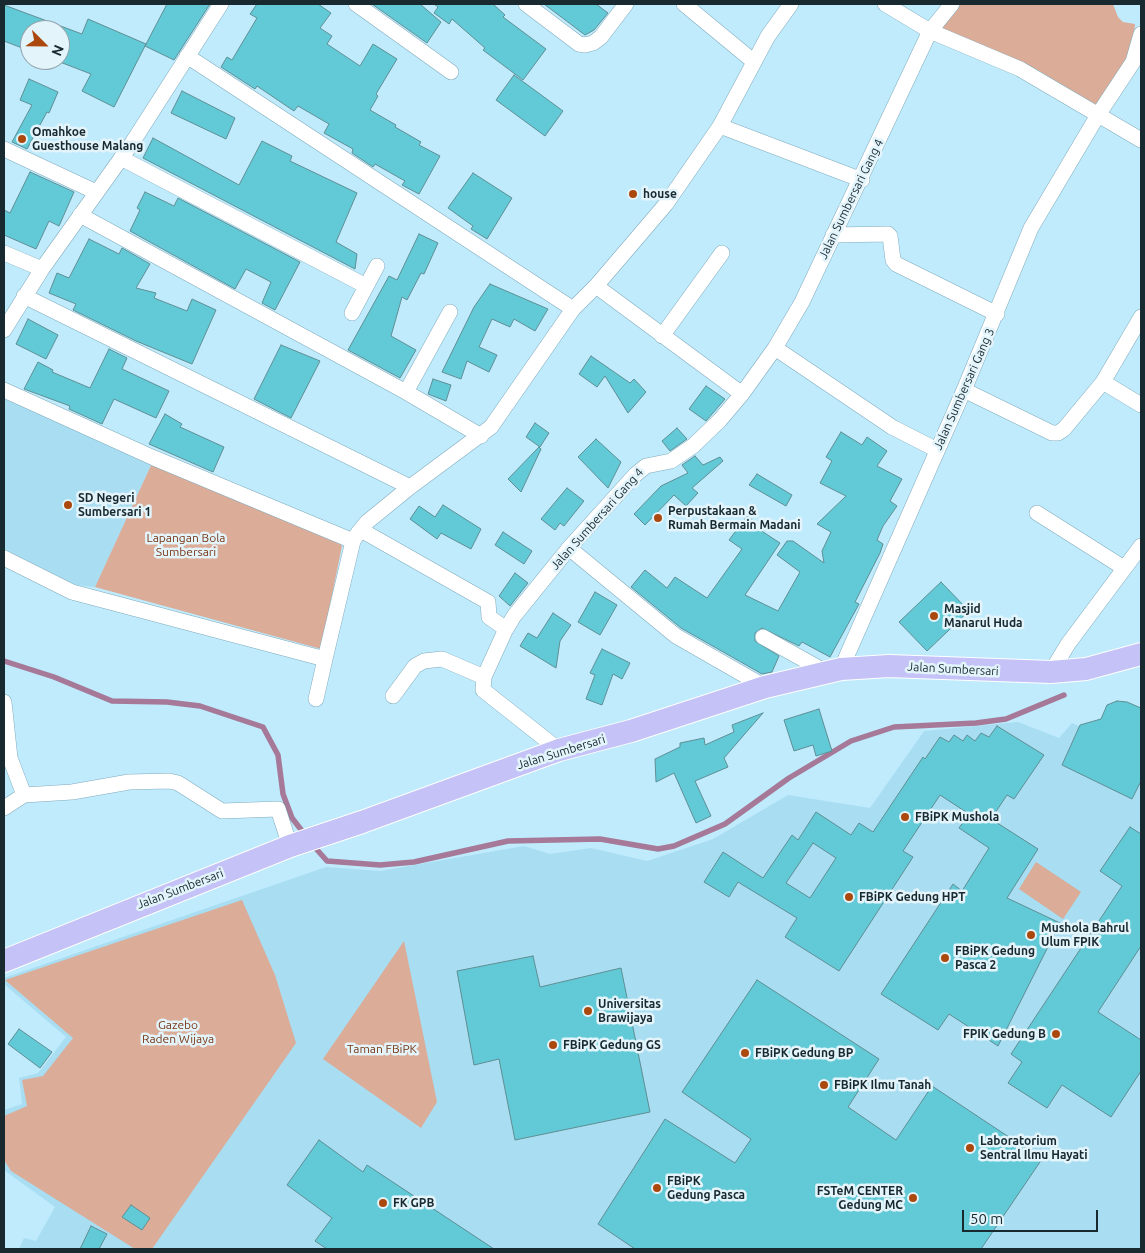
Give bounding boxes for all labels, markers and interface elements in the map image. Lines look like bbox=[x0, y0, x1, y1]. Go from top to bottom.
north arrow bbox=[20, 20, 70, 70]
text: N bbox=[48, 43, 67, 58]
place label: Omahkoe Guesthouse Malang bbox=[32, 125, 143, 153]
marker: Omahkoe Guesthouse Malang bbox=[16, 133, 28, 145]
street label: Jalan Sumbersari Gang 4 bbox=[816, 137, 886, 261]
place label: house bbox=[643, 187, 677, 201]
marker: house bbox=[627, 188, 639, 200]
street label: Jalan Sumbersari Gang 3 bbox=[931, 326, 997, 452]
street label: Jalan Sumbersari Gang 4 bbox=[548, 465, 646, 573]
place label: SD Negeri Sumbersari 1 bbox=[78, 491, 151, 519]
marker: SD Negeri Sumbersari 1 bbox=[62, 499, 74, 511]
place label: Perpustakaan & Rumah Bermain Madani bbox=[668, 504, 801, 532]
marker: Perpustakaan & Rumah Bermain Madani bbox=[652, 512, 664, 524]
park label: Lapangan Bola Sumbersari bbox=[147, 531, 225, 559]
place label: Masjid Manarul Huda bbox=[944, 602, 1023, 630]
marker: Masjid Manarul Huda bbox=[928, 610, 940, 622]
street label: Jalan Sumbersari bbox=[907, 659, 999, 679]
street label: Jalan Sumbersari bbox=[515, 732, 607, 772]
place label: FBiPK Mushola bbox=[915, 810, 999, 824]
marker: FBiPK Mushola bbox=[899, 811, 911, 823]
street label: Jalan Sumbersari bbox=[135, 866, 225, 912]
place label: FBiPK Gedung HPT bbox=[859, 890, 965, 904]
marker: FBiPK Gedung HPT bbox=[843, 891, 855, 903]
place label: Mushola Bahrul Ulum FPIK bbox=[1041, 921, 1129, 949]
marker: Mushola Bahrul Ulum FPIK bbox=[1025, 929, 1037, 941]
place label: FBiPK Gedung Pasca 2 bbox=[955, 944, 1035, 972]
marker: FBiPK Gedung Pasca 2 bbox=[939, 952, 951, 964]
place label: Universitas Brawijaya bbox=[598, 997, 661, 1025]
marker: Universitas Brawijaya bbox=[582, 1005, 594, 1017]
park label: Gazebo Raden Wijaya bbox=[142, 1018, 214, 1046]
place label: FPIK Gedung B bbox=[963, 1027, 1046, 1041]
marker: FPIK Gedung B bbox=[1050, 1028, 1062, 1040]
place label: FBiPK Gedung GS bbox=[563, 1038, 661, 1052]
marker: FBiPK Gedung GS bbox=[547, 1039, 559, 1051]
park label: Taman FBiPK bbox=[347, 1042, 417, 1056]
place label: FBiPK Gedung BP bbox=[755, 1046, 853, 1060]
marker: FBiPK Gedung BP bbox=[739, 1047, 751, 1059]
place label: FBiPK Ilmu Tanah bbox=[834, 1078, 931, 1092]
marker: FBiPK Ilmu Tanah bbox=[818, 1079, 830, 1091]
place label: Laboratorium Sentral Ilmu Hayati bbox=[980, 1134, 1088, 1162]
marker: Laboratorium Sentral Ilmu Hayati bbox=[964, 1142, 976, 1154]
place label: FBiPK Gedung Pasca bbox=[667, 1174, 745, 1202]
marker: FBiPK Gedung Pasca bbox=[651, 1182, 663, 1194]
place label: FSTeM CENTER Gedung MC bbox=[817, 1184, 903, 1212]
marker: FSTeM CENTER Gedung MC bbox=[907, 1192, 919, 1204]
place label: FK GPB bbox=[393, 1196, 434, 1210]
marker: FK GPB bbox=[377, 1197, 389, 1209]
scale bar bbox=[965, 1200, 1101, 1232]
text: 50 m bbox=[970, 1210, 1003, 1227]

